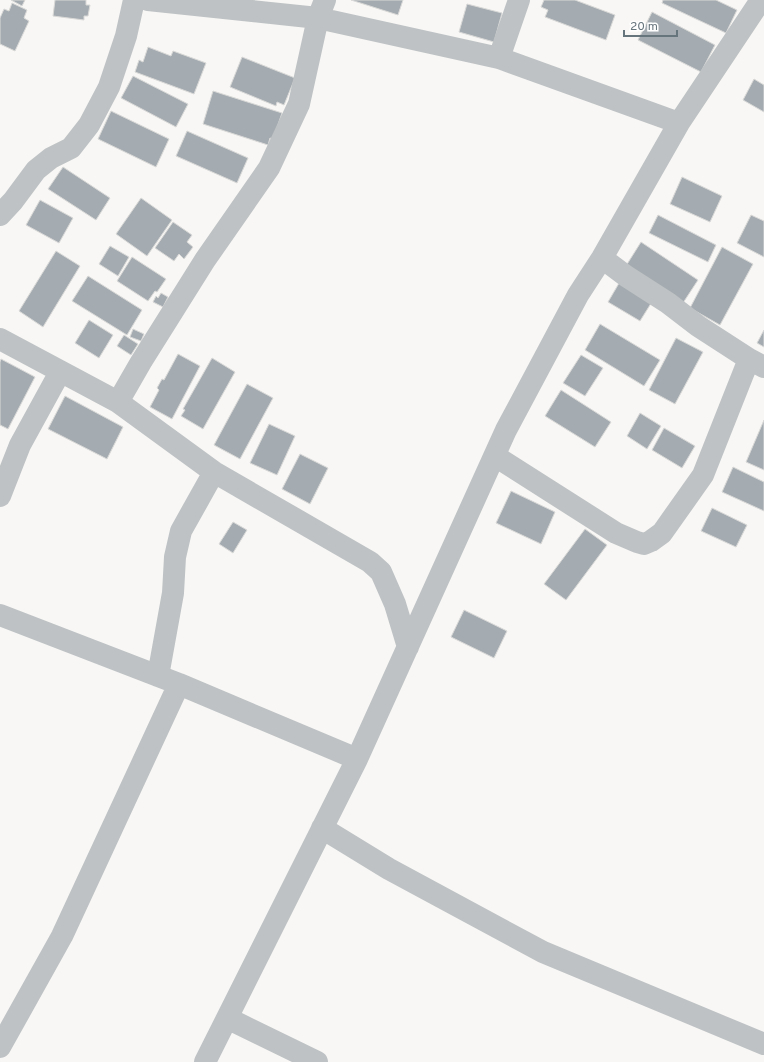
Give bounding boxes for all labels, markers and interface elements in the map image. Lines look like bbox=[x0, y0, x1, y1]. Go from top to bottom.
scale bar bbox=[624, 12, 677, 38]
text: 20 m bbox=[630, 19, 658, 35]

